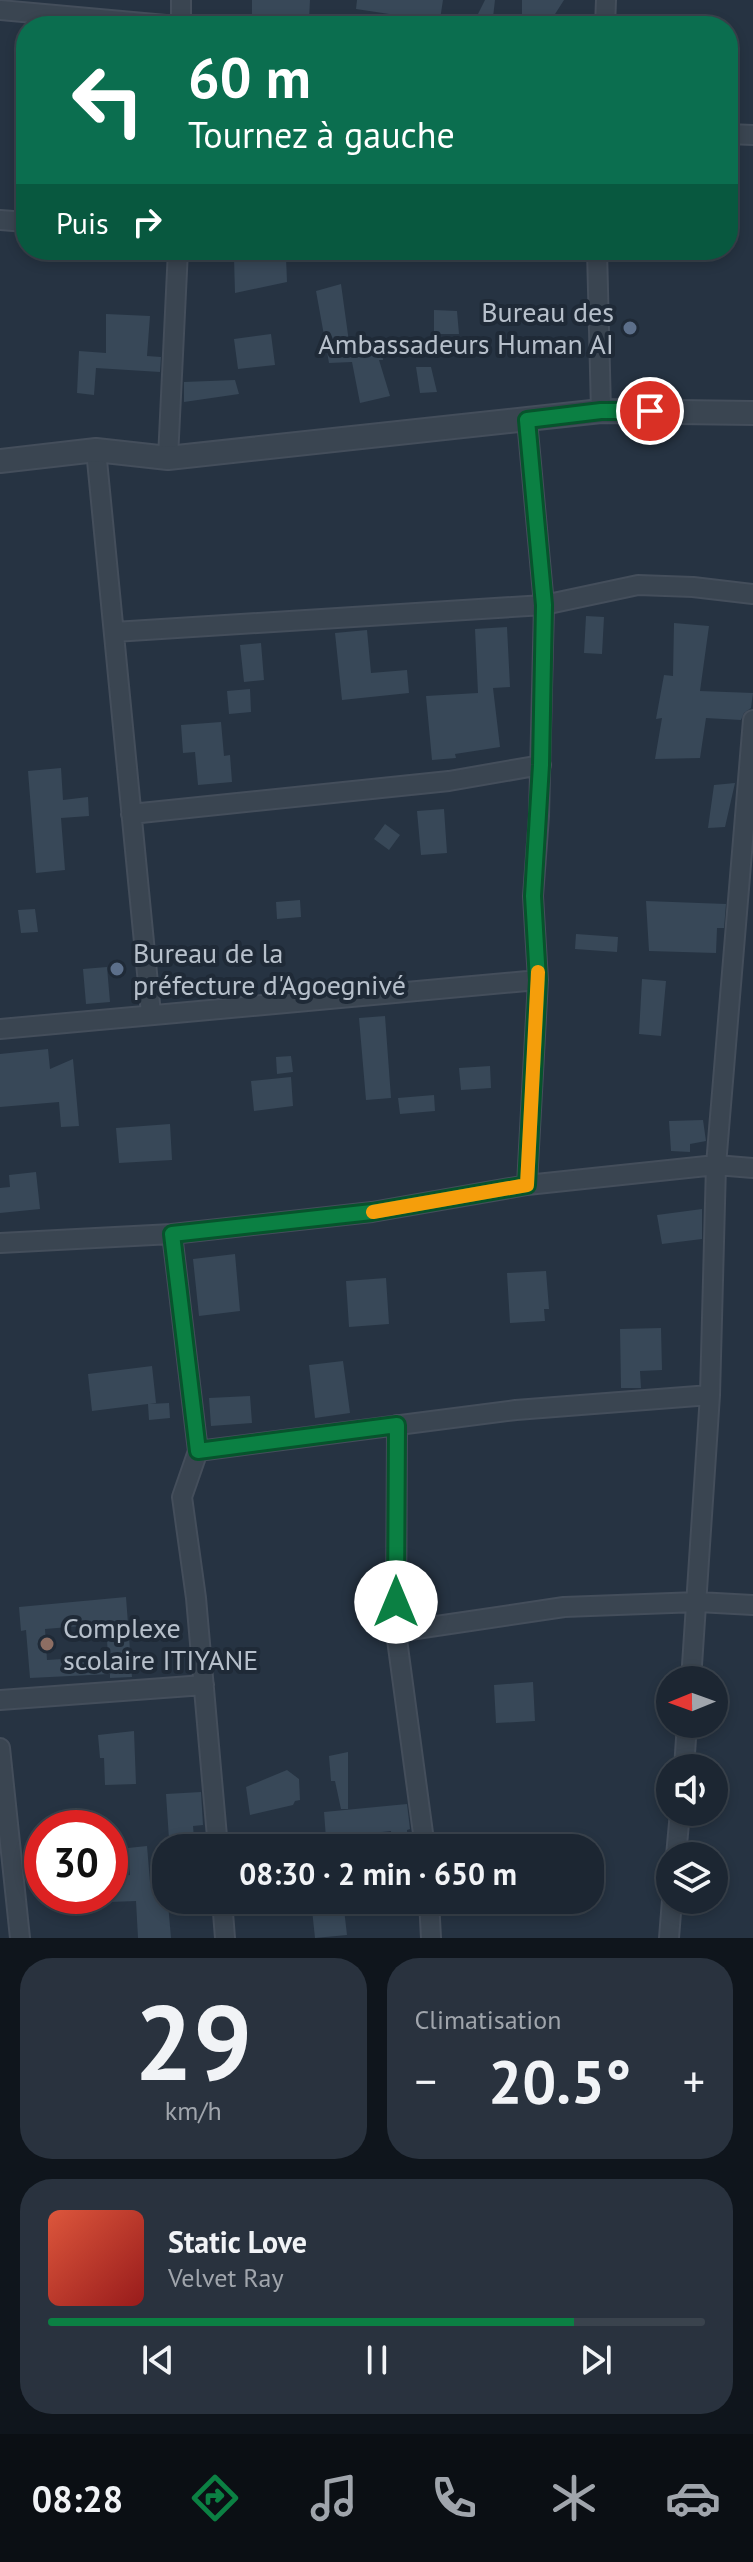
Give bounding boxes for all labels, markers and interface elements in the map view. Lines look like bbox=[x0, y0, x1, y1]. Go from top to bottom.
text: 60 m bbox=[188, 41, 311, 113]
icon: left bbox=[56, 48, 160, 152]
text: Tournez à gauche bbox=[188, 111, 455, 158]
icon: right bbox=[125, 200, 169, 244]
text: Puis bbox=[56, 203, 109, 242]
place label: Bureau des Ambassadeurs Human AI bbox=[318, 293, 614, 362]
marker: Bureau des Ambassadeurs Human AI bbox=[621, 319, 639, 337]
pin bbox=[616, 377, 684, 445]
icon: arrive bbox=[628, 389, 672, 433]
place label: Bureau de la préfecture d'Agoegnivé bbox=[133, 934, 406, 1003]
marker: Bureau de la préfecture d'Agoegnivé bbox=[108, 960, 126, 978]
position arrow bbox=[354, 1560, 438, 1644]
place label: Complexe scolaire ITIYANE bbox=[63, 1609, 258, 1678]
marker: Complexe scolaire ITIYANE bbox=[38, 1635, 56, 1653]
north arrow bbox=[656, 1666, 728, 1738]
map controls bbox=[656, 1666, 728, 1914]
button: sound bbox=[656, 1754, 728, 1826]
speed limit sign: 30 bbox=[24, 1810, 128, 1914]
button: layers bbox=[656, 1842, 728, 1914]
text: 08:30 · 2 min · 650 m bbox=[239, 1854, 517, 1893]
text: 29 bbox=[134, 1974, 252, 2109]
text: Climatisation bbox=[415, 2003, 561, 2036]
text: 20.5° bbox=[488, 2042, 631, 2120]
text: − bbox=[415, 2052, 437, 2109]
text: + bbox=[683, 2052, 705, 2109]
text: km/h bbox=[165, 2094, 222, 2127]
text: Static Love bbox=[168, 2222, 307, 2261]
text: Velvet Ray bbox=[168, 2261, 284, 2294]
icon: previous bbox=[136, 2338, 180, 2382]
icon: pause bbox=[355, 2338, 399, 2382]
icon: next bbox=[574, 2338, 618, 2382]
icon: directions bbox=[187, 2470, 243, 2526]
icon: music bbox=[306, 2470, 362, 2526]
icon: phone bbox=[426, 2470, 482, 2526]
icon: climate bbox=[546, 2470, 602, 2526]
icon: car bbox=[665, 2470, 721, 2526]
text: 08:28 bbox=[32, 2475, 123, 2522]

